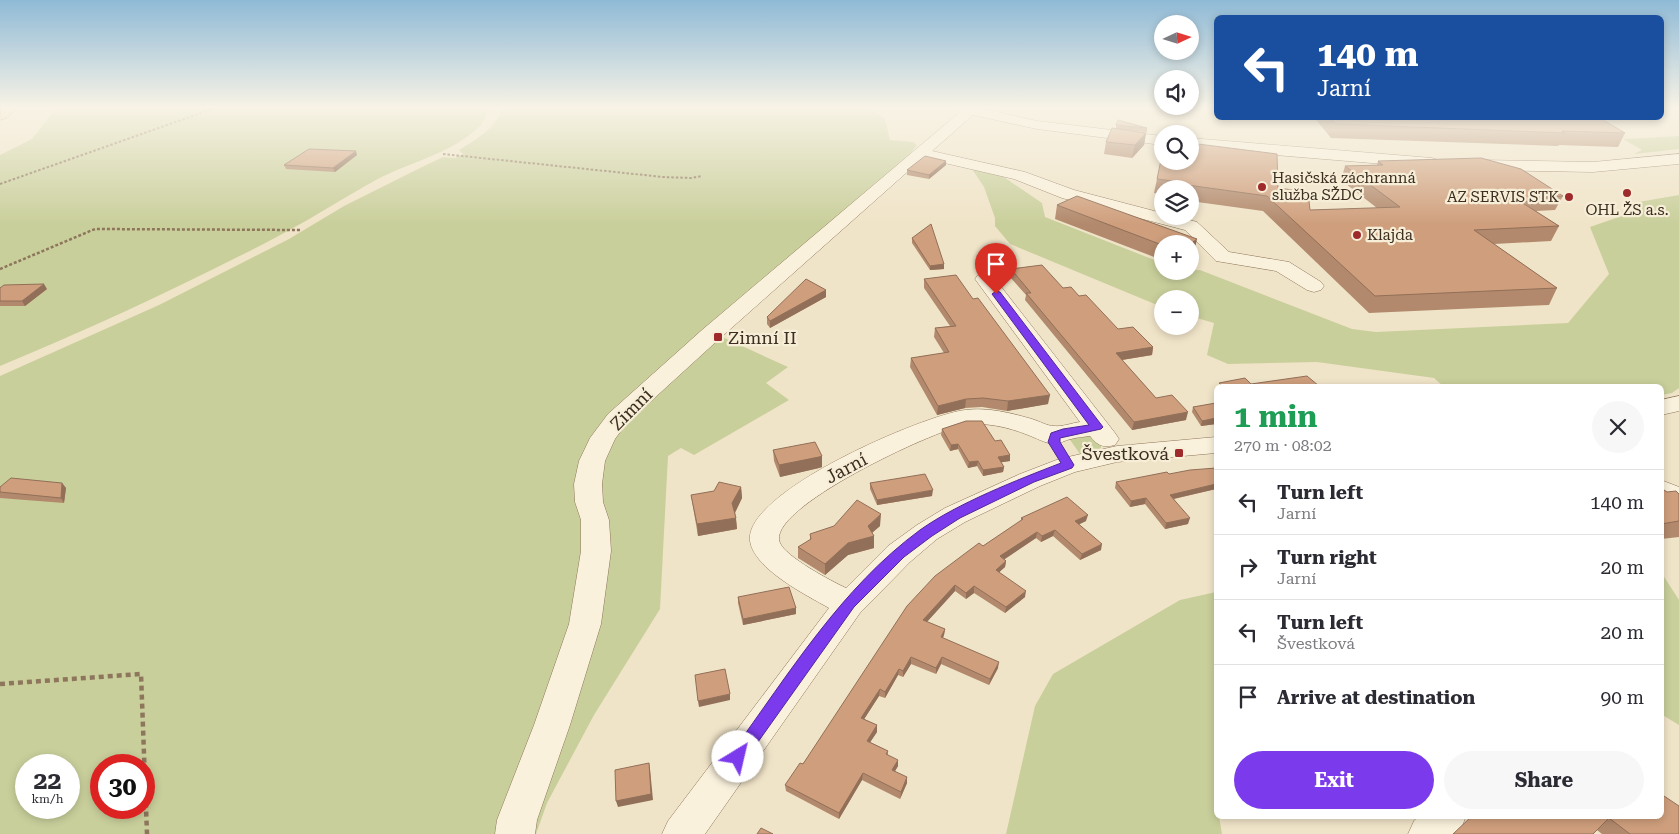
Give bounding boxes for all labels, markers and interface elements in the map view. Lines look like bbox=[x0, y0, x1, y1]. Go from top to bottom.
north arrow bbox=[1154, 15, 1199, 60]
map controls bbox=[1154, 15, 1199, 335]
text: 140 m bbox=[1317, 34, 1418, 75]
icon: left bbox=[1234, 35, 1299, 100]
button: sound bbox=[1154, 70, 1199, 115]
text: Jarní bbox=[1317, 76, 1371, 101]
button: search bbox=[1154, 125, 1199, 170]
place label: Hasičská záchranná služba SŽDC bbox=[1272, 169, 1416, 204]
button: layers bbox=[1154, 180, 1199, 225]
marker: Hasičská záchranná služba SŽDC bbox=[1256, 181, 1268, 193]
marker: OHL ŽS a.s. bbox=[1621, 187, 1633, 199]
place label: AZ SERVIS STK bbox=[1447, 188, 1559, 206]
marker: AZ SERVIS STK bbox=[1563, 191, 1575, 203]
place label: OHL ŽS a.s. bbox=[1585, 201, 1669, 219]
place label: Klajda bbox=[1367, 226, 1413, 244]
marker: Klajda bbox=[1351, 229, 1363, 241]
button: + bbox=[1154, 235, 1199, 280]
pin bbox=[975, 243, 1017, 294]
icon: arrive bbox=[982, 250, 1010, 278]
button: − bbox=[1154, 290, 1199, 335]
place label: Zimní II bbox=[728, 327, 797, 348]
marker: Zimní II bbox=[712, 331, 724, 343]
street label: Zimní bbox=[606, 383, 657, 434]
text: 1 min bbox=[1234, 399, 1317, 434]
button: close bbox=[1592, 401, 1644, 453]
text: 270 m · 08:02 bbox=[1234, 436, 1332, 455]
place label: Švestková bbox=[1081, 443, 1169, 464]
marker: Švestková bbox=[1173, 447, 1185, 459]
street label: Jarní bbox=[822, 448, 871, 488]
text: Turn left bbox=[1277, 481, 1363, 504]
icon: left bbox=[1234, 488, 1262, 516]
text: 140 m bbox=[1590, 491, 1644, 514]
text: Jarní bbox=[1277, 504, 1316, 523]
text: Turn right bbox=[1277, 546, 1377, 569]
icon: right bbox=[1234, 553, 1262, 581]
text: 20 m bbox=[1601, 556, 1644, 579]
text: Jarní bbox=[1277, 569, 1316, 588]
text: Turn left bbox=[1277, 611, 1363, 634]
icon: left bbox=[1234, 618, 1262, 646]
text: 20 m bbox=[1601, 621, 1644, 644]
text: Švestková bbox=[1277, 634, 1355, 653]
icon: arrive bbox=[1234, 683, 1262, 711]
text: Arrive at destination bbox=[1277, 686, 1475, 709]
text: 90 m bbox=[1601, 686, 1644, 709]
position arrow bbox=[711, 730, 763, 782]
button: Exit bbox=[1234, 751, 1434, 809]
button: Share bbox=[1444, 751, 1644, 809]
speed limit sign: 30 bbox=[90, 754, 155, 819]
text: 22 bbox=[33, 766, 62, 795]
text: km/h bbox=[31, 792, 64, 806]

